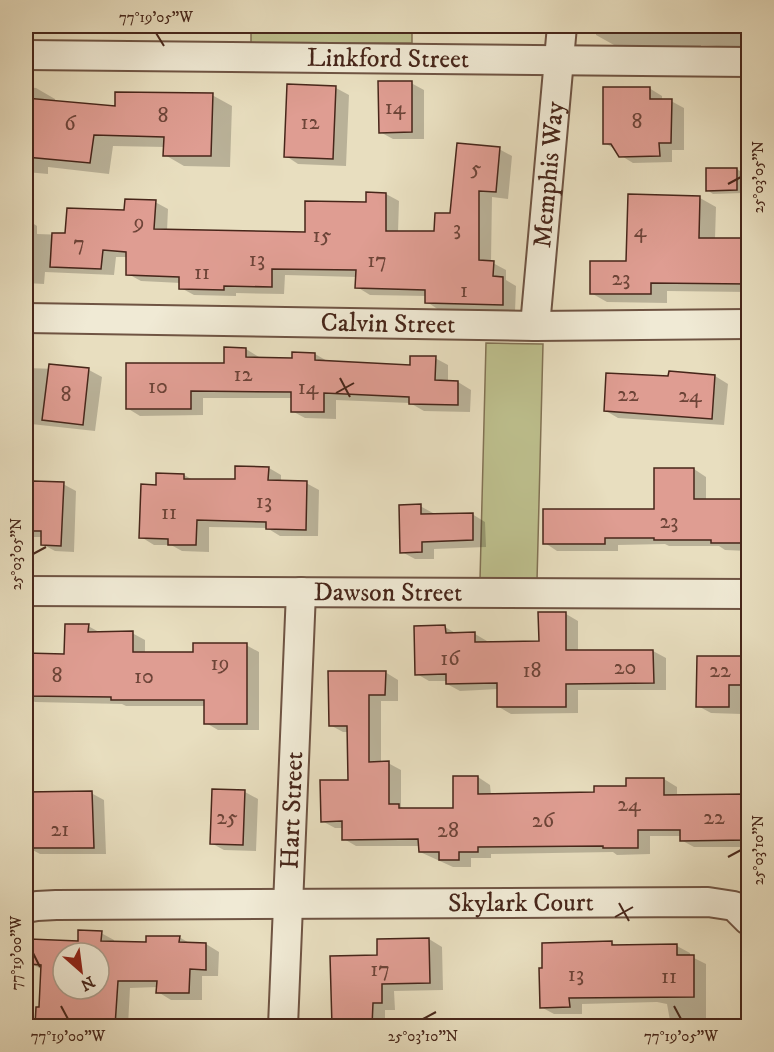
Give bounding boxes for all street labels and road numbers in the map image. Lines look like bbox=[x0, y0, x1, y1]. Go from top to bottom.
street label: Linkford Street bbox=[307, 41, 469, 76]
street label: Memphis Way bbox=[526, 99, 572, 249]
street label: Calvin Street bbox=[320, 306, 456, 341]
street label: Dawson Street bbox=[313, 576, 463, 609]
street label: Hart Street bbox=[273, 751, 311, 870]
street label: Skylark Court bbox=[448, 886, 594, 920]

